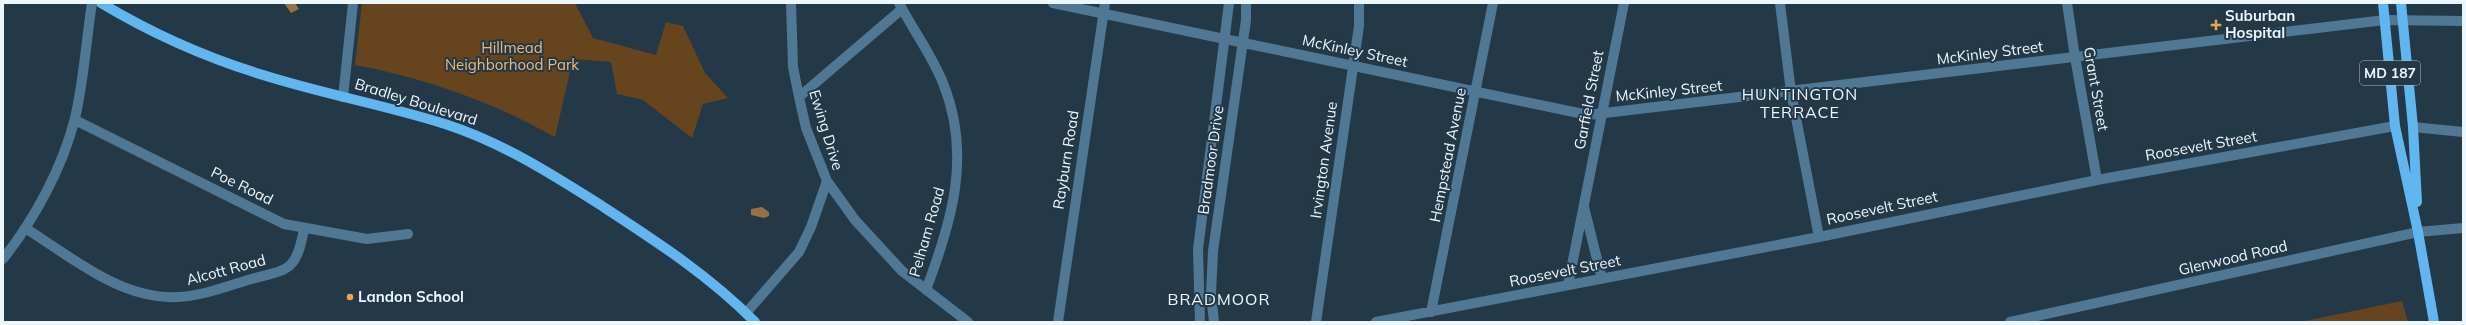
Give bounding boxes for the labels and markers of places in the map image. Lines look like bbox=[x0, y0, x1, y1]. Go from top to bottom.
place label: Suburban Hospital bbox=[2225, 6, 2295, 42]
marker: Suburban Hospital bbox=[2210, 19, 2222, 31]
place label: Landon School bbox=[358, 287, 464, 306]
marker: Landon School bbox=[345, 292, 355, 302]

